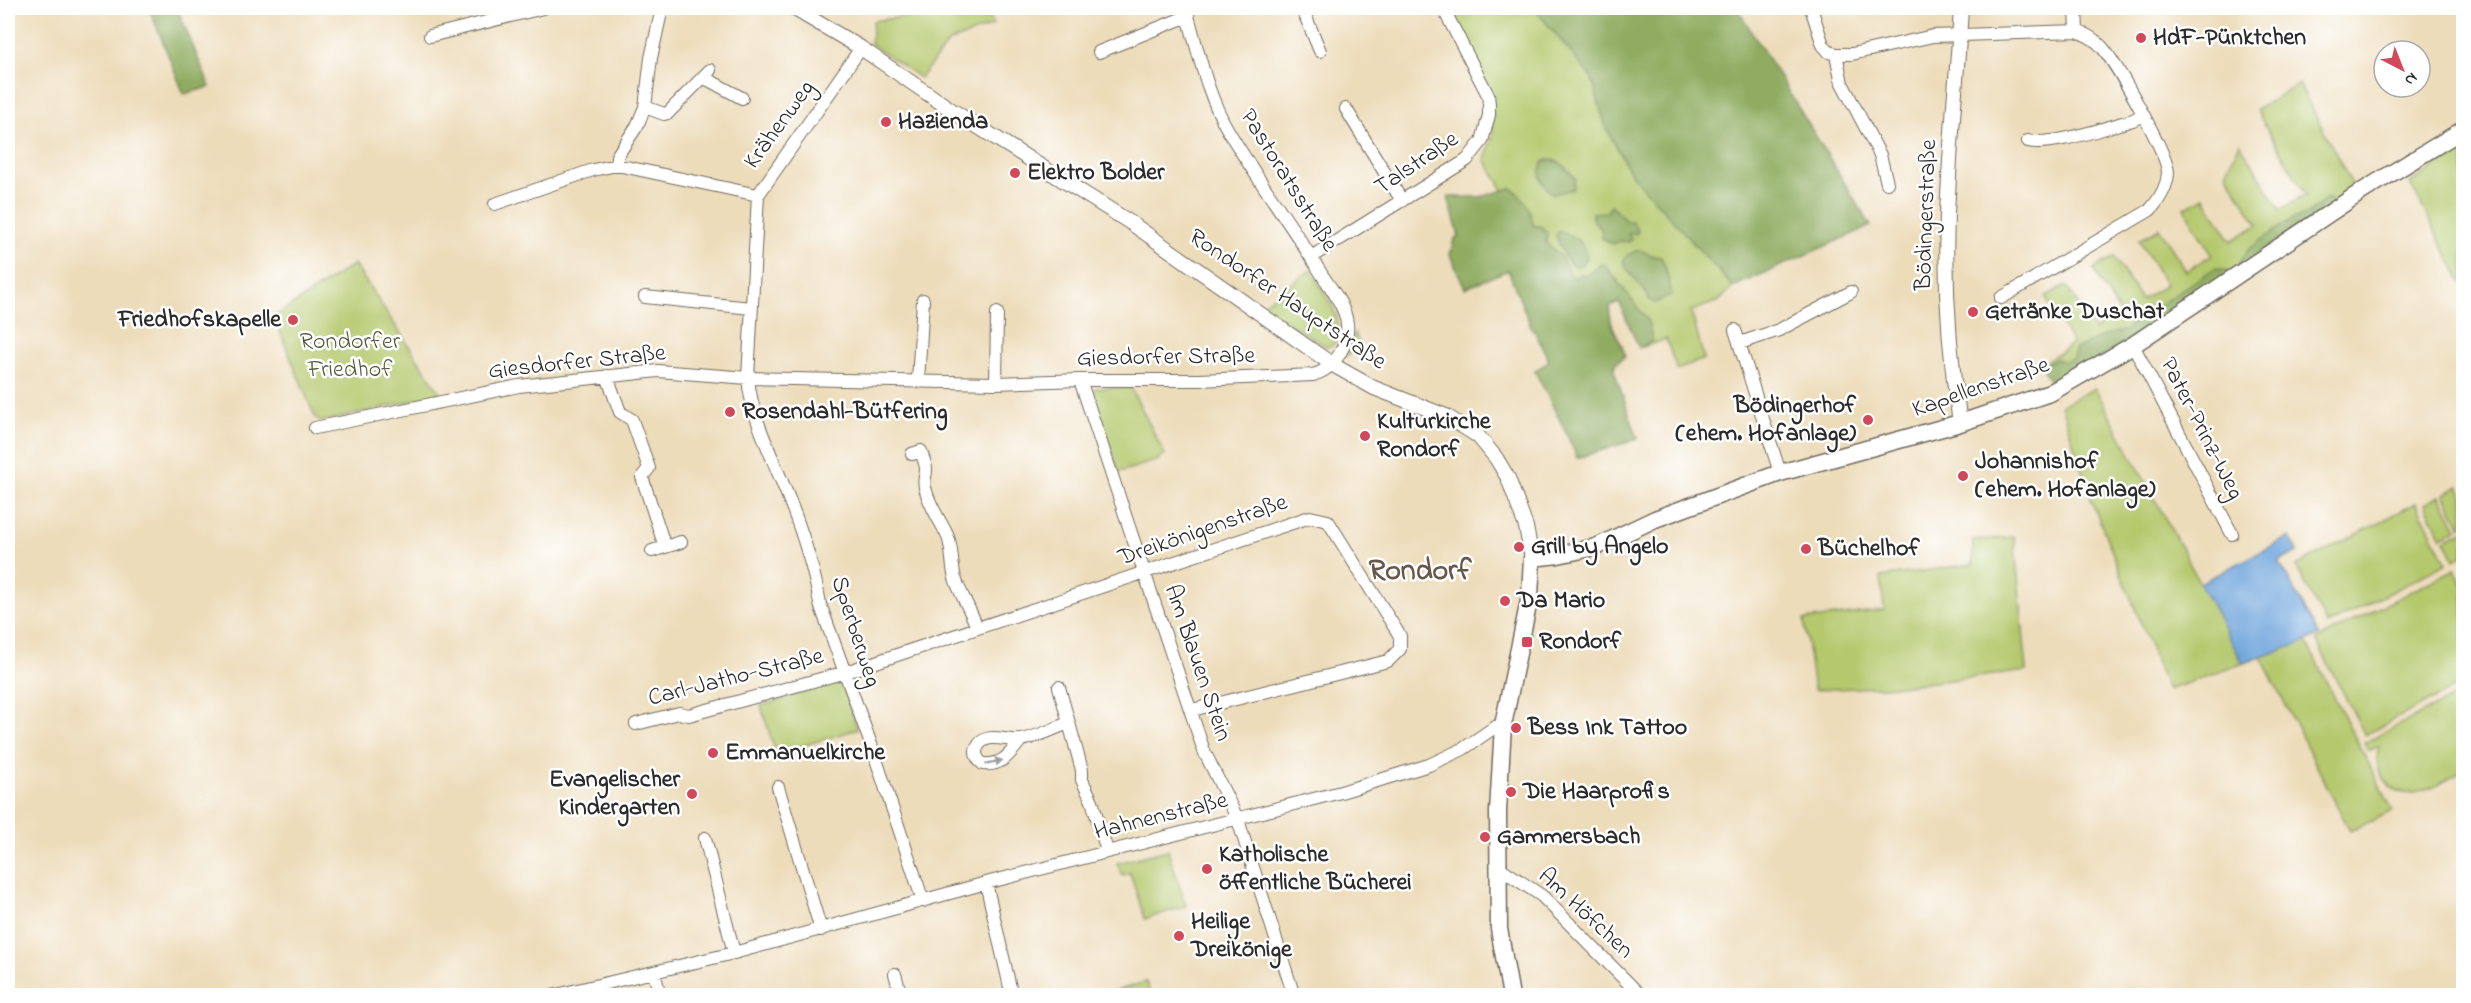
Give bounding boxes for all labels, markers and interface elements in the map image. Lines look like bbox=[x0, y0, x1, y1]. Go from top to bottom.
place label: HdF-Pünktchen bbox=[2153, 21, 2306, 56]
marker: HdF-Pünktchen bbox=[2134, 31, 2148, 45]
north arrow bbox=[2372, 39, 2432, 99]
text: N bbox=[2399, 66, 2423, 91]
street label: Krähenweg bbox=[736, 73, 824, 177]
street label: Pastoratsstraße bbox=[1230, 103, 1346, 260]
place label: Hazienda bbox=[898, 105, 988, 140]
marker: Hazienda bbox=[879, 115, 893, 129]
street label: Talstraße bbox=[1368, 123, 1466, 205]
street label: Bödingerstraße bbox=[1907, 139, 1947, 292]
place label: Elektro Bolder bbox=[1027, 156, 1165, 191]
marker: Elektro Bolder bbox=[1008, 166, 1022, 180]
street label: Rondorfer Hauptstraße bbox=[1181, 221, 1393, 380]
place label: Getränke Duschat bbox=[1985, 295, 2165, 330]
place label: Friedhofskapelle bbox=[117, 303, 282, 338]
marker: Getränke Duschat bbox=[1966, 305, 1980, 319]
marker: Friedhofskapelle bbox=[286, 313, 300, 327]
park label: Rondorfer Friedhof bbox=[300, 325, 401, 388]
street label: Giesdorfer Straße bbox=[487, 336, 668, 390]
street label: Giesdorfer Straße bbox=[1077, 339, 1256, 377]
street label: Kapellenstraße bbox=[1908, 348, 2055, 428]
street label: Pater-Prinz-Weg bbox=[2150, 352, 2252, 506]
place label: Bödingerhof (ehem. Hofanlage) bbox=[1676, 389, 1857, 453]
place label: Rosendahl-Bütfering bbox=[742, 395, 948, 431]
marker: Rosendahl-Bütfering bbox=[723, 405, 737, 419]
place label: Kulturkirche Rondorf bbox=[1377, 405, 1492, 468]
marker: Bödingerhof (ehem. Hofanlage) bbox=[1861, 413, 1875, 427]
marker: Kulturkirche Rondorf bbox=[1358, 429, 1372, 443]
place label: Johannishof (ehem. Hofanlage) bbox=[1975, 445, 2155, 509]
marker: Johannishof (ehem. Hofanlage) bbox=[1956, 469, 1970, 483]
street label: Dreikönigenstraße bbox=[1113, 486, 1292, 577]
place label: Grill by Angelo bbox=[1531, 530, 1669, 566]
place label: Büchelhof bbox=[1817, 532, 1921, 567]
marker: Grill by Angelo bbox=[1512, 540, 1526, 554]
marker: Büchelhof bbox=[1799, 542, 1813, 556]
district label: Rondorf bbox=[1369, 550, 1472, 594]
street label: Sperberweg bbox=[821, 572, 889, 692]
street label: Am Blauen Stein bbox=[1154, 580, 1240, 746]
place label: Da Mario bbox=[1516, 584, 1605, 619]
marker: Da Mario bbox=[1498, 594, 1512, 608]
place label: Rondorf bbox=[1539, 625, 1622, 660]
marker: Rondorf bbox=[1520, 635, 1534, 649]
street label: Carl-Jatho-Straße bbox=[645, 639, 828, 717]
place label: Bess Ink Tattoo bbox=[1527, 711, 1687, 746]
marker: Bess Ink Tattoo bbox=[1509, 721, 1523, 735]
place label: Emmanuelkirche bbox=[725, 736, 886, 771]
marker: Emmanuelkirche bbox=[706, 746, 720, 760]
one-way arrow bbox=[985, 757, 1004, 766]
place label: Evangelischer Kindergarten bbox=[549, 763, 681, 827]
place label: Die Haarprofis bbox=[1522, 775, 1670, 810]
street label: Hahnenstraße bbox=[1090, 783, 1232, 851]
marker: Die Haarprofis bbox=[1504, 785, 1518, 799]
marker: Evangelischer Kindergarten bbox=[685, 787, 699, 801]
place label: Gammersbach bbox=[1497, 820, 1640, 855]
marker: Gammersbach bbox=[1478, 830, 1492, 844]
place label: Katholische öffentliche Bücherei bbox=[1219, 838, 1412, 901]
street label: Am Höfchen bbox=[1529, 860, 1641, 968]
marker: Katholische öffentliche Bücherei bbox=[1200, 862, 1214, 876]
place label: Heilige Dreikönige bbox=[1190, 905, 1293, 969]
marker: Heilige Dreikönige bbox=[1172, 929, 1186, 943]

